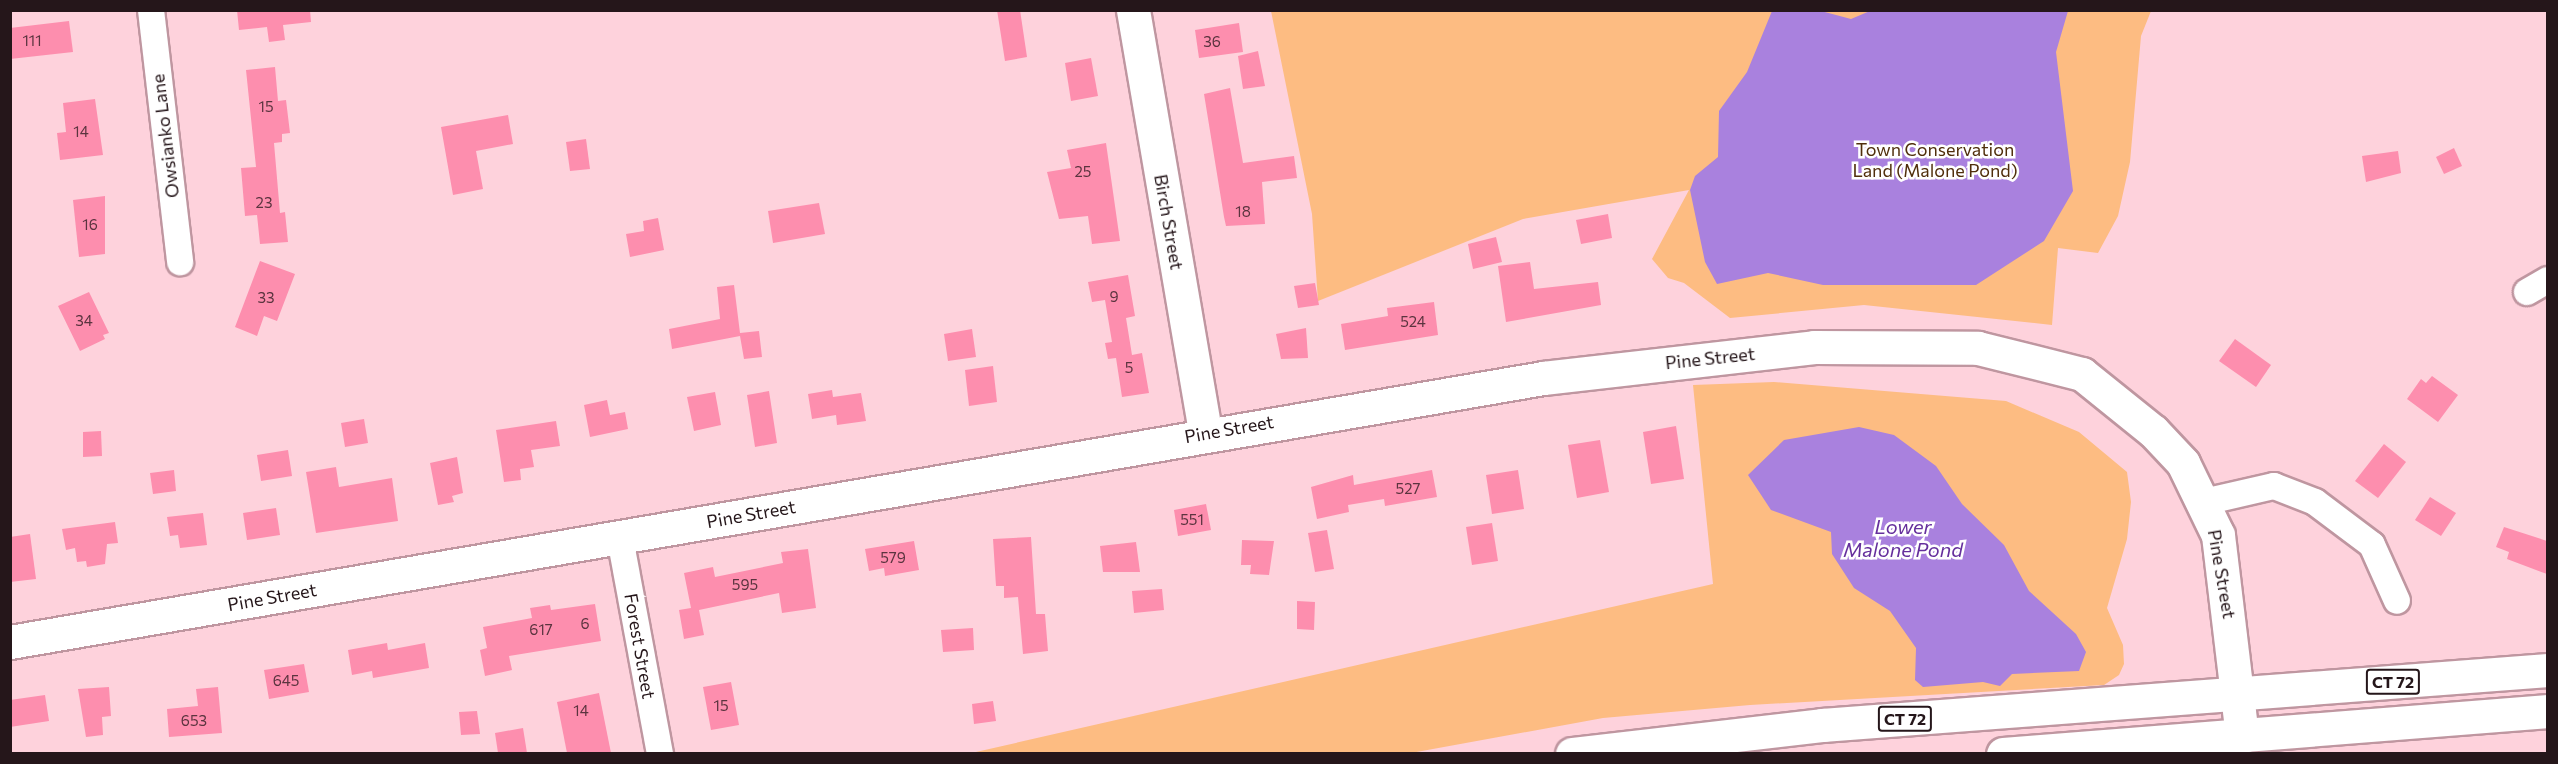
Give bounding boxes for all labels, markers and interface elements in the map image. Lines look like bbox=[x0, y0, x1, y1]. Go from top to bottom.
house number: 111 bbox=[22, 32, 42, 50]
house number: 36 bbox=[1203, 33, 1221, 51]
street label: Owsianko Lane bbox=[147, 73, 183, 199]
house number: 15 bbox=[258, 98, 274, 116]
house number: 14 bbox=[73, 123, 89, 141]
park label: Town Conservation Land (Malone Pond) bbox=[1852, 139, 2018, 182]
house number: 25 bbox=[1075, 163, 1091, 181]
street label: Birch Street bbox=[1150, 173, 1188, 271]
house number: 23 bbox=[256, 194, 272, 212]
house number: 18 bbox=[1235, 203, 1251, 221]
house number: 16 bbox=[82, 216, 98, 234]
house number: 9 bbox=[1109, 288, 1119, 306]
house number: 33 bbox=[257, 289, 275, 307]
house number: 34 bbox=[75, 312, 93, 330]
house number: 524 bbox=[1400, 313, 1426, 331]
street label: Pine Street bbox=[1664, 343, 1756, 373]
house number: 5 bbox=[1125, 359, 1133, 377]
street label: Pine Street bbox=[1183, 411, 1275, 447]
house number: 527 bbox=[1396, 480, 1420, 498]
street label: Pine Street bbox=[705, 496, 797, 532]
house number: 551 bbox=[1180, 511, 1204, 529]
water label: Lower Malone Pond bbox=[1843, 515, 1963, 562]
street label: Pine Street bbox=[2204, 528, 2240, 620]
house number: 579 bbox=[880, 549, 906, 567]
house number: 595 bbox=[732, 576, 758, 594]
street label: Pine Street bbox=[226, 579, 318, 615]
street label: Forest Street bbox=[620, 591, 660, 701]
house number: 6 bbox=[580, 615, 590, 633]
house number: 617 bbox=[529, 621, 553, 639]
road number: CT 72 bbox=[2364, 669, 2422, 695]
house number: 645 bbox=[273, 672, 299, 690]
house number: 15 bbox=[713, 697, 729, 715]
house number: 14 bbox=[573, 702, 589, 720]
road number: CT 72 bbox=[1876, 706, 1934, 732]
house number: 653 bbox=[181, 712, 207, 730]

